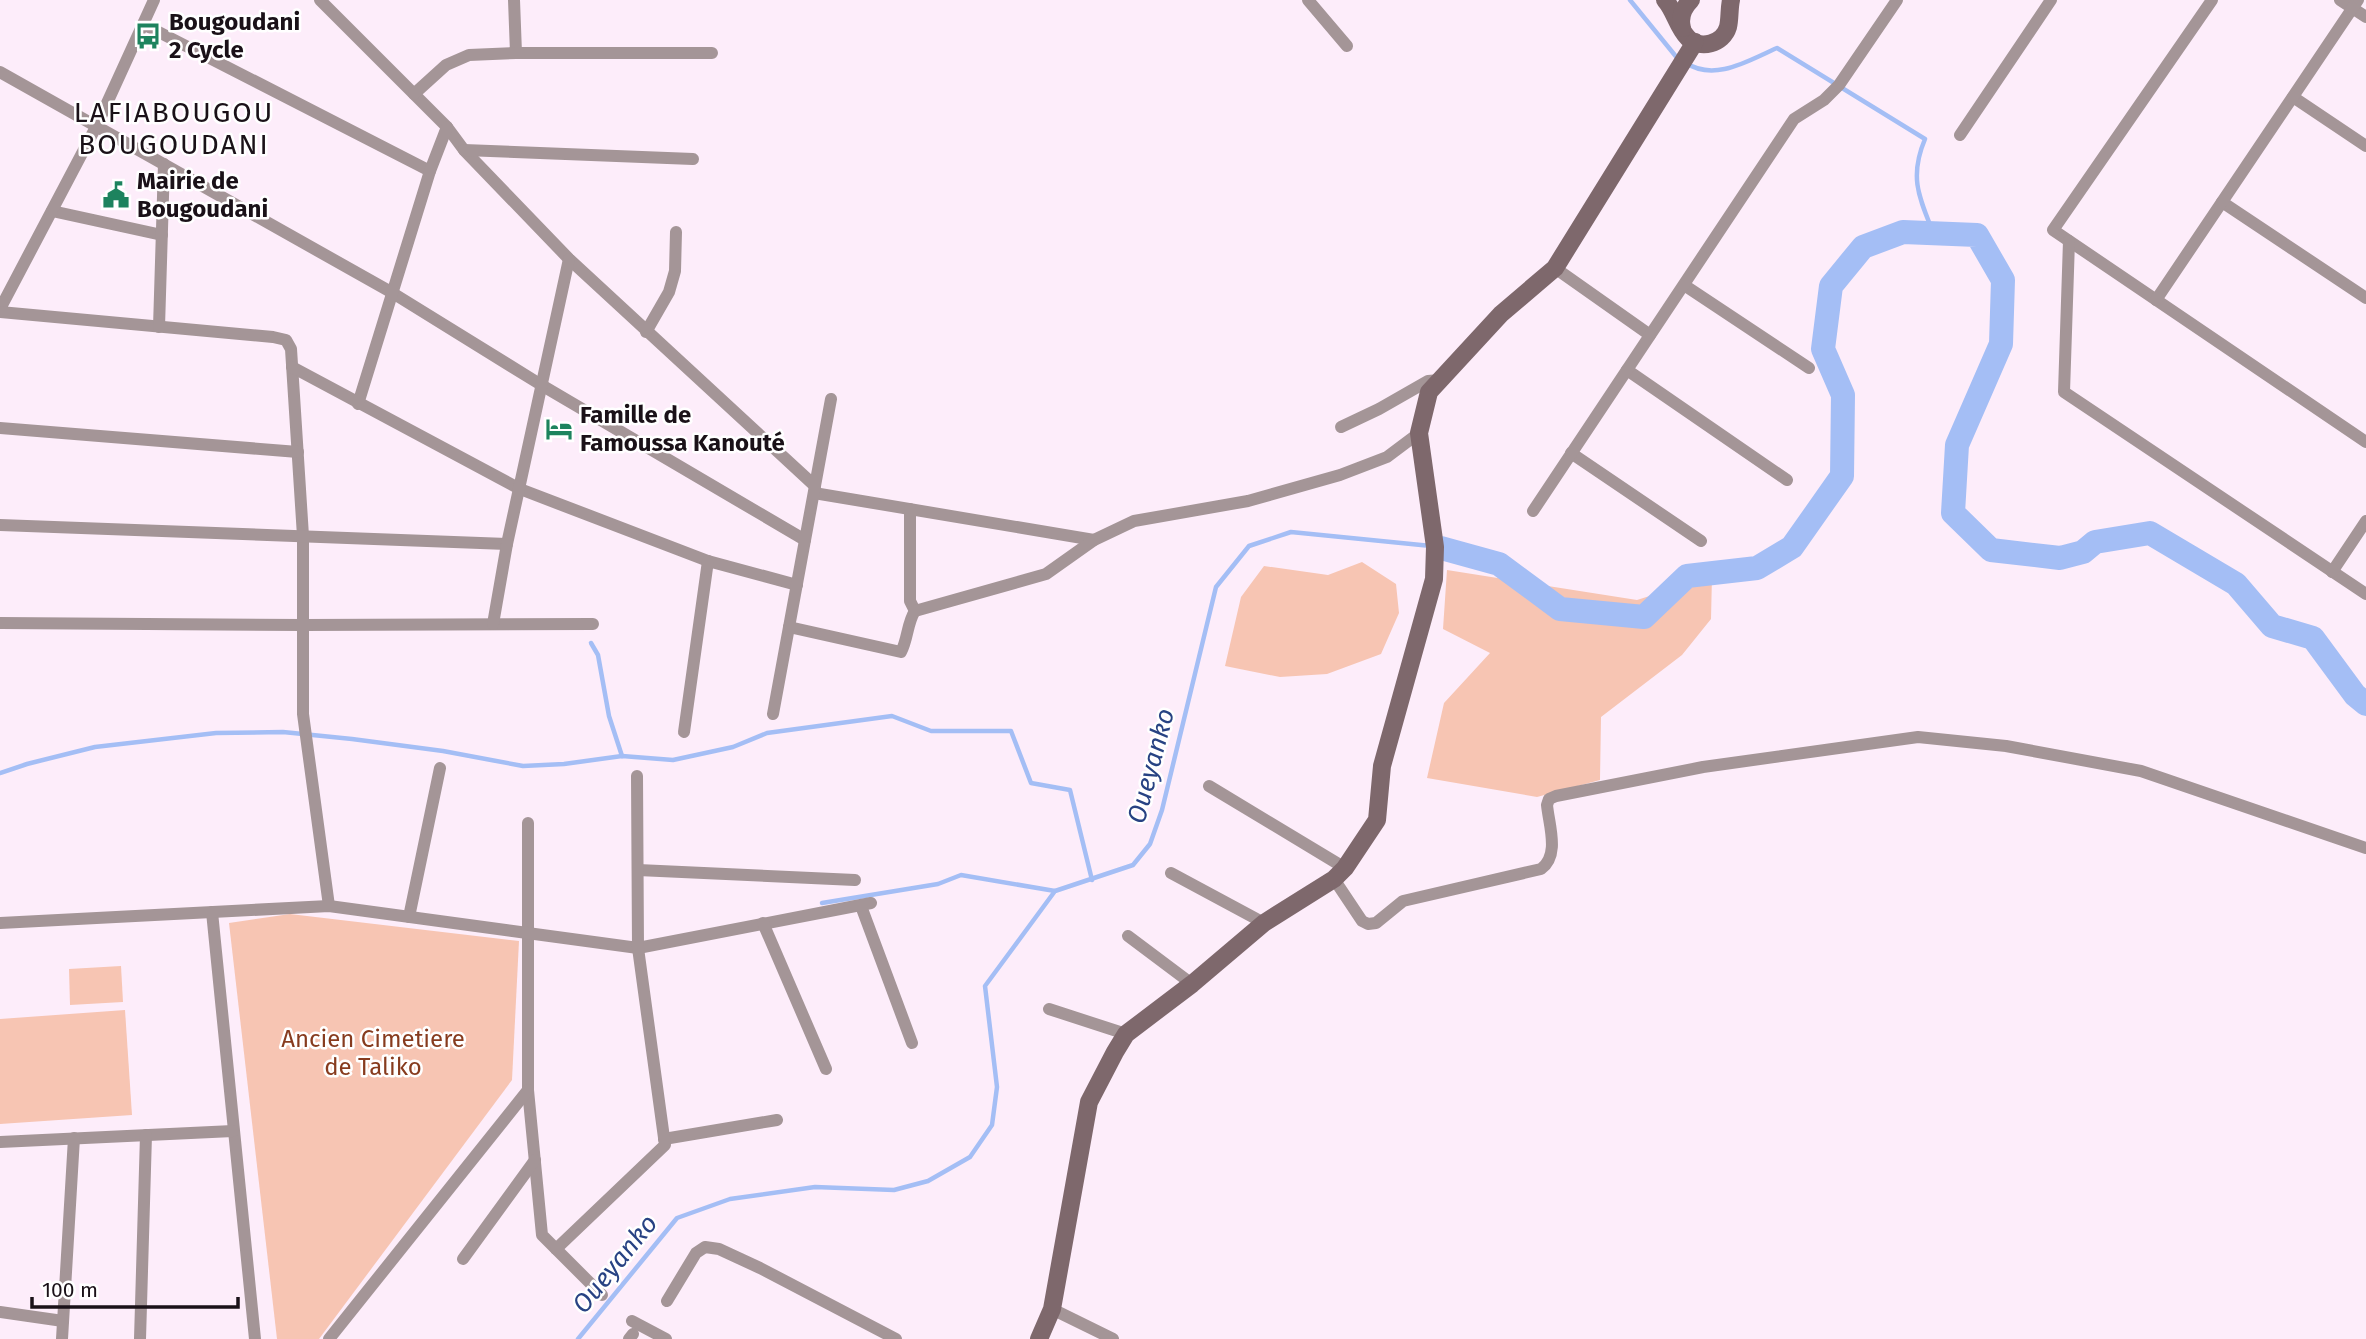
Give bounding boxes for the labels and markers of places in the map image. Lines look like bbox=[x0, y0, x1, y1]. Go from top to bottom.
place label: Bougoudani 2 Cycle bbox=[169, 8, 300, 64]
bus stop icon: Bougoudani 2 Cycle bbox=[133, 21, 163, 51]
place label: Mairie de Bougoudani bbox=[137, 167, 268, 223]
public building icon: Mairie de Bougoudani bbox=[101, 180, 131, 210]
place label: Famille de Famoussa Kanouté bbox=[580, 401, 785, 457]
hotel icon: Famille de Famoussa Kanouté bbox=[544, 414, 574, 444]

